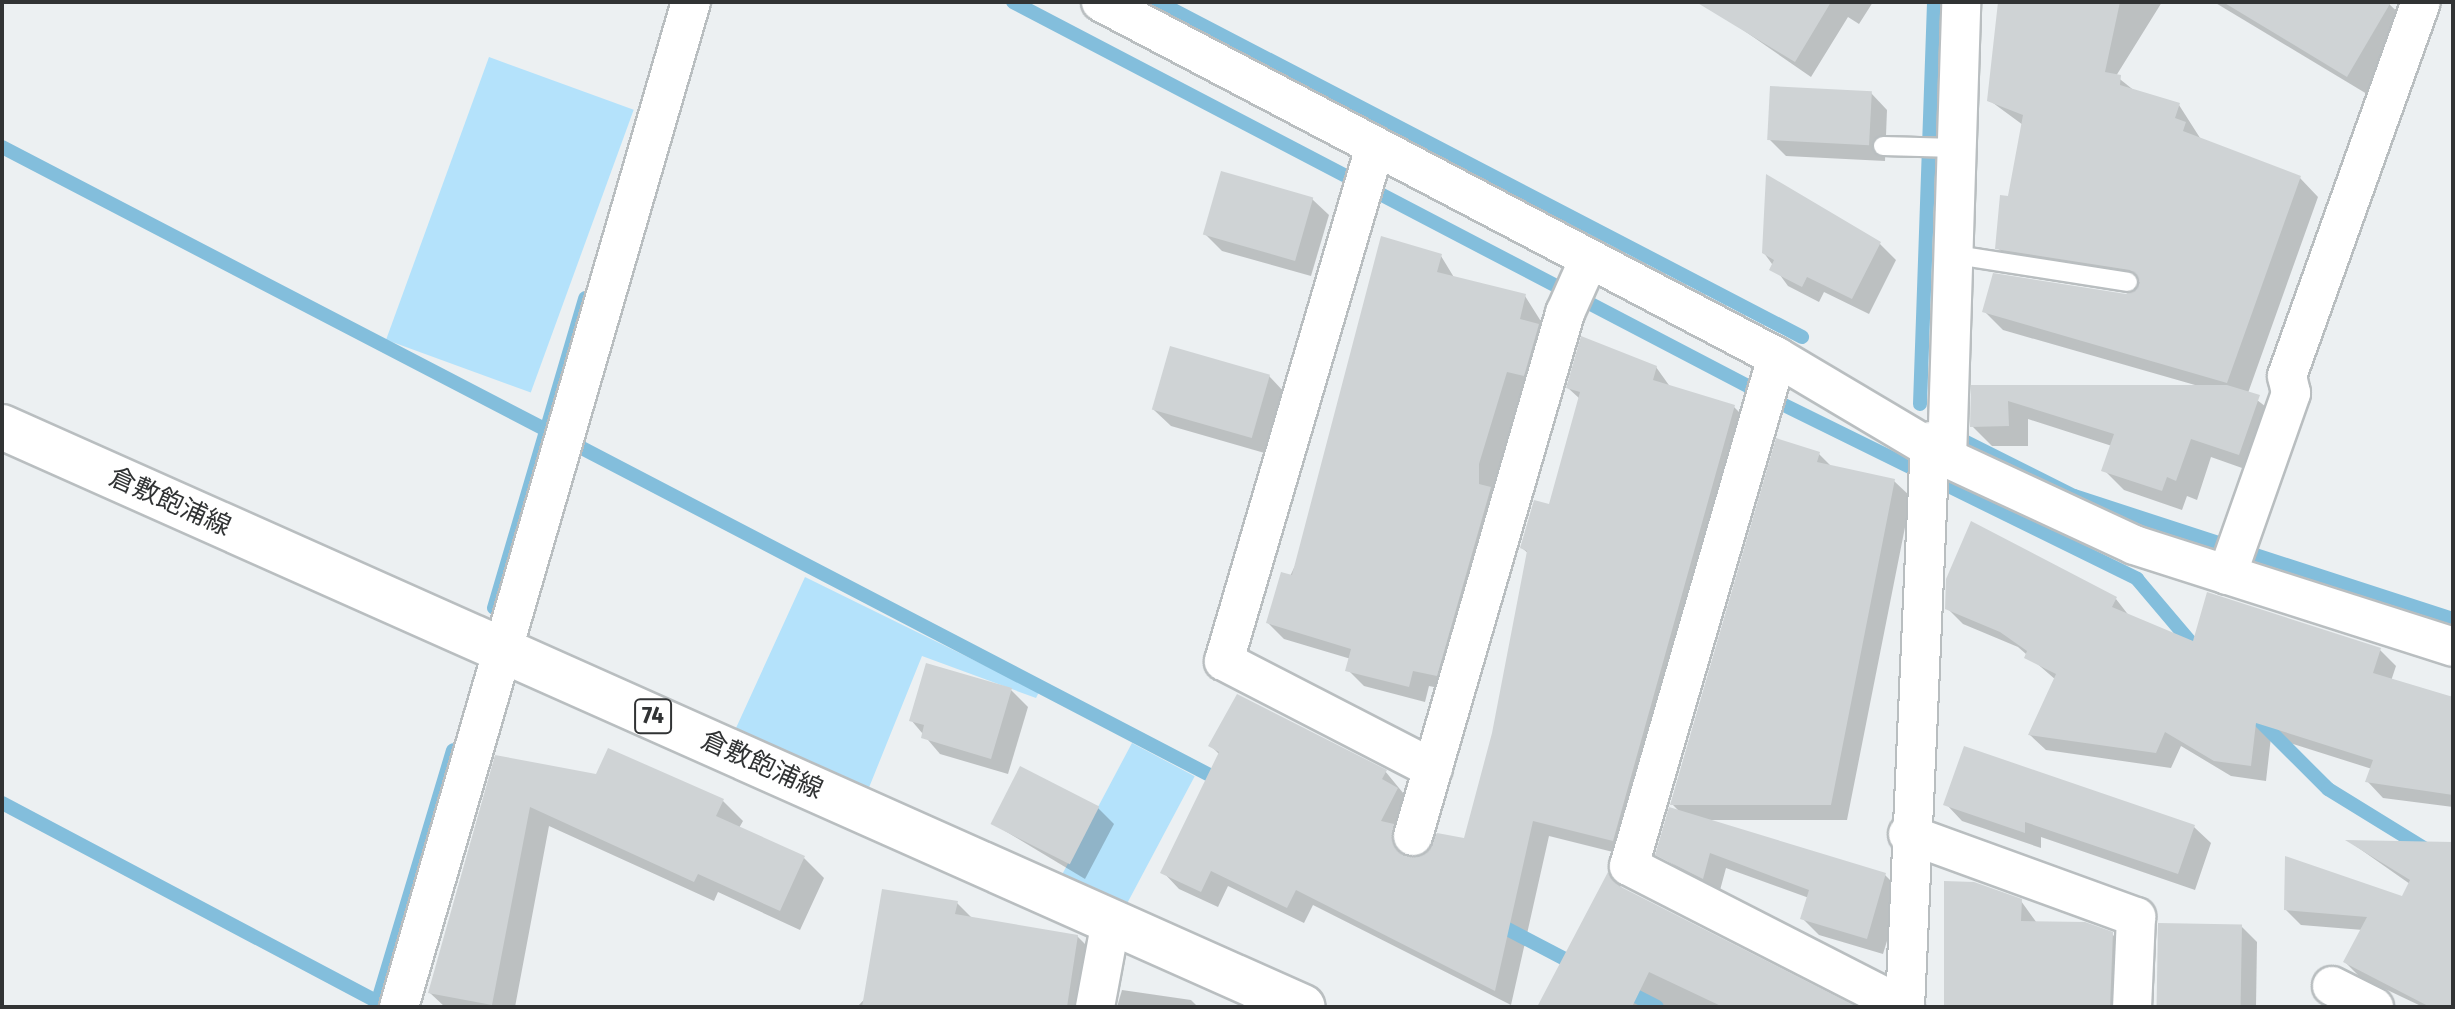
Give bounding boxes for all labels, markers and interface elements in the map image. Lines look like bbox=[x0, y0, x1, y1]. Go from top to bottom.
street label: 倉敷飽浦線 bbox=[104, 461, 236, 543]
road number: 74 bbox=[633, 696, 673, 736]
street label: 倉敷飽浦線 bbox=[696, 724, 828, 806]

